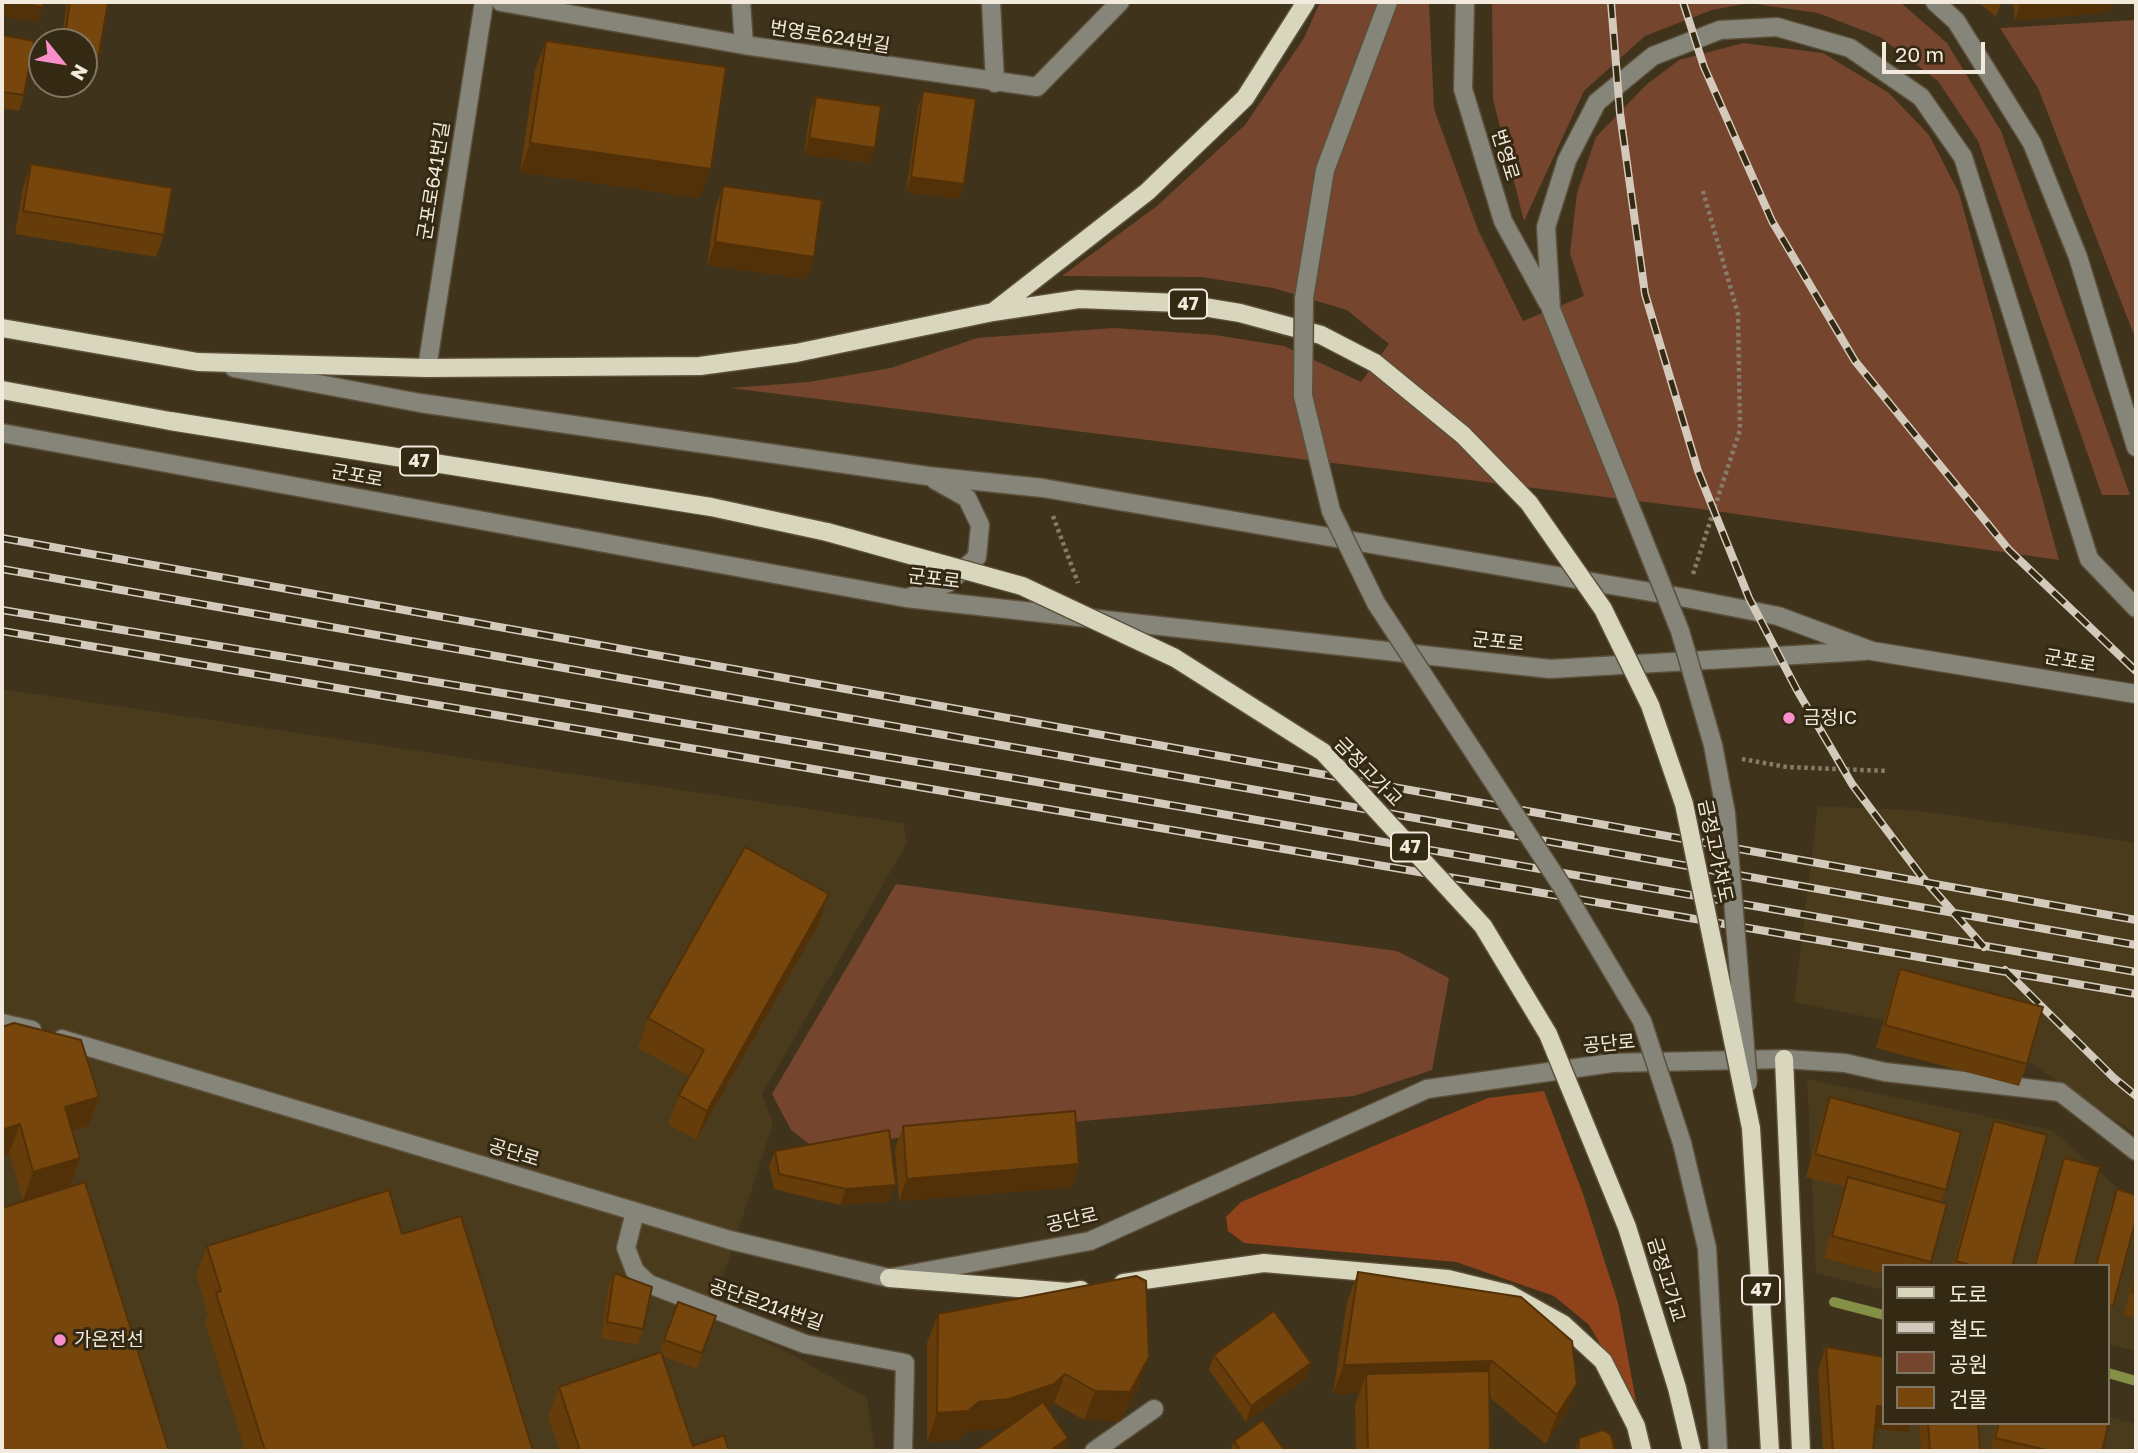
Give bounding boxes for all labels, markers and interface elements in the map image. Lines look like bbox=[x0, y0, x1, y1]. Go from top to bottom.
street label: 번영로624번길 bbox=[768, 16, 892, 58]
north arrow bbox=[28, 28, 98, 98]
scale bar bbox=[1886, 28, 1989, 72]
text: 20 m bbox=[1895, 41, 1944, 67]
text: N bbox=[66, 61, 93, 85]
street label: 군포로641번길 bbox=[413, 120, 455, 242]
street label: 번영로 bbox=[1486, 127, 1524, 183]
road number: 47 bbox=[1169, 290, 1207, 318]
road number: 47 bbox=[400, 447, 438, 476]
street label: 군포로 bbox=[329, 460, 385, 492]
street label: 군포로 bbox=[907, 564, 961, 594]
street label: 군포로 bbox=[1471, 628, 1525, 656]
street label: 군포로 bbox=[2042, 645, 2098, 677]
place label: 금정IC bbox=[1803, 707, 1857, 729]
marker: 금정IC bbox=[1781, 710, 1797, 726]
street label: 금정고가교 bbox=[1329, 733, 1407, 811]
street label: 금정고가차도 bbox=[1693, 797, 1737, 905]
road number: 47 bbox=[1391, 832, 1429, 862]
street label: 공단로 bbox=[1582, 1030, 1636, 1058]
street label: 공단로 bbox=[486, 1134, 542, 1172]
street label: 공단로 bbox=[1044, 1203, 1100, 1237]
street label: 금정고가교 bbox=[1642, 1235, 1690, 1325]
legend bbox=[1882, 1264, 2110, 1425]
street label: 공단로214번길 bbox=[706, 1275, 826, 1335]
road number: 47 bbox=[1742, 1275, 1780, 1304]
text: 도로 bbox=[1949, 1281, 1988, 1307]
text: 철도 bbox=[1949, 1316, 1988, 1342]
place label: 가온전선 bbox=[74, 1329, 144, 1351]
marker: 가온전선 bbox=[52, 1332, 68, 1348]
text: 공원 bbox=[1949, 1351, 1988, 1377]
text: 건물 bbox=[1949, 1386, 1988, 1412]

